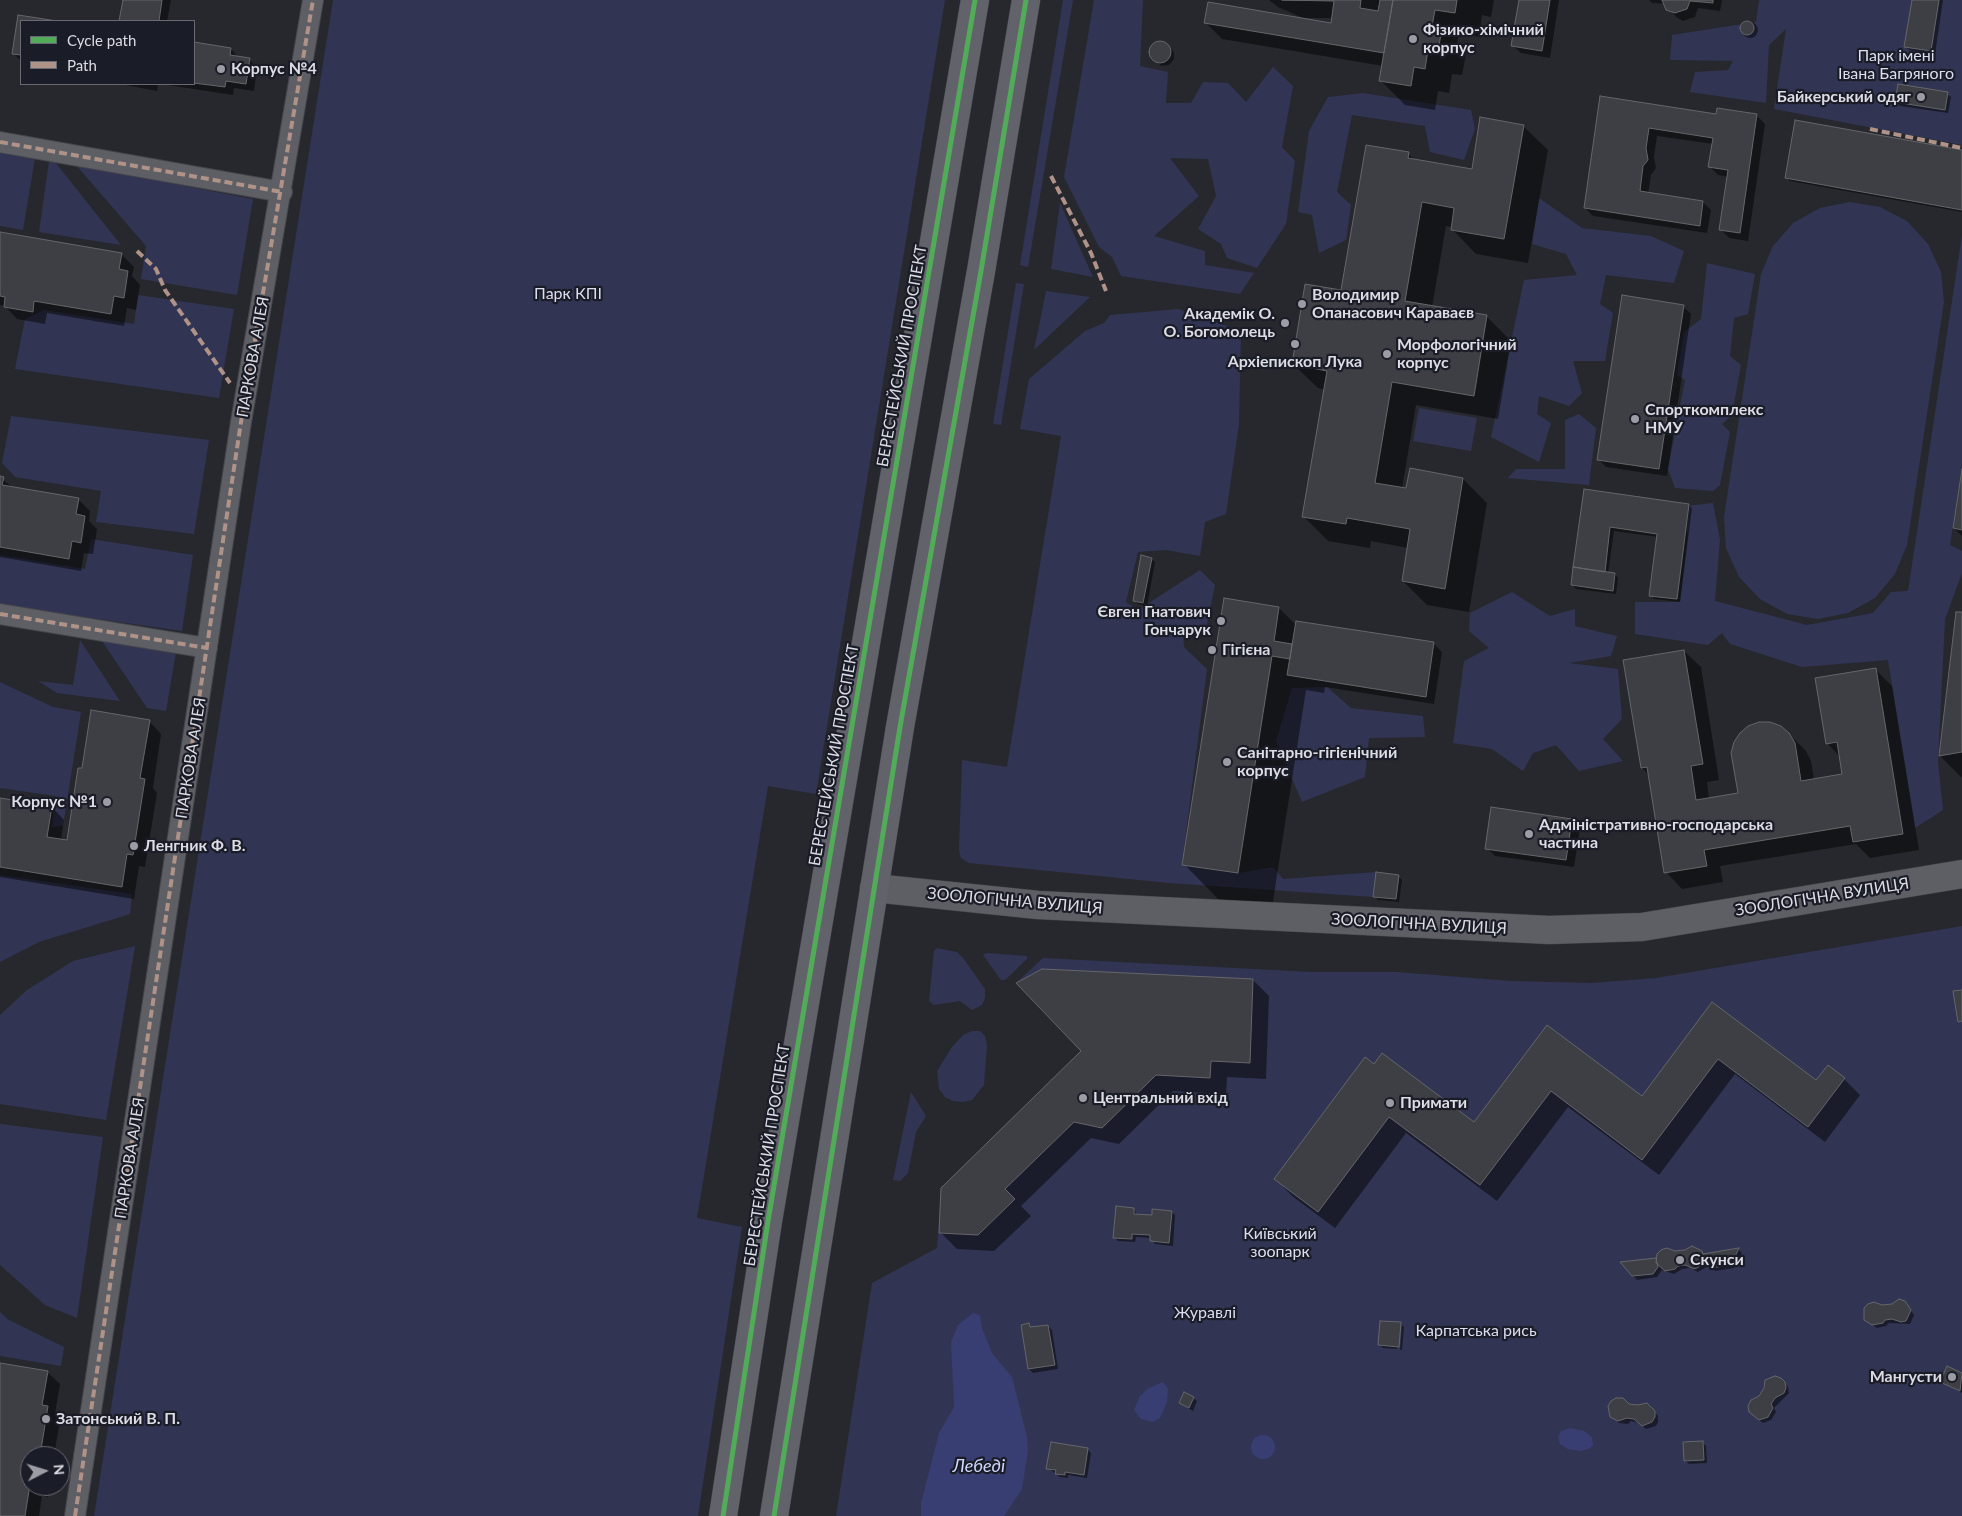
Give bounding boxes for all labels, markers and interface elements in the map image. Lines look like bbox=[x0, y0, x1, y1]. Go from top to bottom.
legend bbox=[20, 20, 195, 85]
place label: Фізико-хімічний корпус bbox=[1423, 20, 1544, 58]
text: Cycle path bbox=[67, 31, 136, 49]
marker: Фізико-хімічний корпус bbox=[1407, 33, 1419, 45]
park label: Парк імені Івана Багряного bbox=[1838, 46, 1954, 84]
text: Path bbox=[67, 56, 97, 74]
place label: Корпус №4 bbox=[231, 59, 317, 79]
marker: Корпус №4 bbox=[215, 63, 227, 75]
place label: Байкерський одяг bbox=[1777, 87, 1911, 107]
marker: Байкерський одяг bbox=[1915, 91, 1927, 103]
street label: БЕРЕСТЕЙСЬКИЙ ПРОСПЕКТ bbox=[873, 244, 931, 468]
park label: Парк КПІ bbox=[534, 284, 602, 304]
place label: Володимир Опанасович Караваєв bbox=[1312, 285, 1474, 323]
street label: ПАРКОВА АЛЕЯ bbox=[233, 295, 273, 419]
marker: Володимир Опанасович Караваєв bbox=[1296, 298, 1308, 310]
place label: Академік О. О. Богомолець bbox=[1164, 304, 1275, 342]
marker: Академік О. О. Богомолець bbox=[1279, 317, 1291, 329]
place label: Морфологічний корпус bbox=[1397, 335, 1517, 373]
marker: Архіепископ Лука bbox=[1289, 338, 1301, 350]
marker: Морфологічний корпус bbox=[1381, 348, 1393, 360]
place label: Архіепископ Лука bbox=[1228, 352, 1362, 372]
place label: Спорткомплекс НМУ bbox=[1645, 400, 1763, 438]
marker: Спорткомплекс НМУ bbox=[1629, 413, 1641, 425]
place label: Євген Гнатович Гончарук bbox=[1097, 602, 1211, 640]
marker: Євген Гнатович Гончарук bbox=[1215, 615, 1227, 627]
place label: Гігієна bbox=[1222, 640, 1270, 660]
street label: БЕРЕСТЕЙСЬКИЙ ПРОСПЕКТ bbox=[805, 643, 863, 867]
marker: Гігієна bbox=[1206, 644, 1218, 656]
street label: ПАРКОВА АЛЕЯ bbox=[172, 696, 210, 820]
place label: Санітарно-гігієнічний корпус bbox=[1237, 743, 1397, 781]
marker: Санітарно-гігієнічний корпус bbox=[1221, 756, 1233, 768]
place label: Корпус №1 bbox=[11, 792, 97, 812]
marker: Корпус №1 bbox=[101, 796, 113, 808]
place label: Адміністративно-господарська частина bbox=[1539, 815, 1773, 853]
marker: Адміністративно-господарська частина bbox=[1523, 828, 1535, 840]
place label: Ленгник Ф. В. bbox=[144, 836, 246, 856]
marker: Ленгник Ф. В. bbox=[128, 840, 140, 852]
street label: ЗООЛОГІЧНА ВУЛИЦЯ bbox=[1734, 874, 1910, 920]
street label: ЗООЛОГІЧНА ВУЛИЦЯ bbox=[927, 884, 1103, 918]
street label: ЗООЛОГІЧНА ВУЛИЦЯ bbox=[1331, 910, 1507, 938]
street label: БЕРЕСТЕЙСЬКИЙ ПРОСПЕКТ bbox=[740, 1042, 794, 1268]
place label: Центральний вхід bbox=[1093, 1088, 1228, 1108]
marker: Центральний вхід bbox=[1077, 1092, 1089, 1104]
place label: Примати bbox=[1400, 1093, 1467, 1113]
street label: ПАРКОВА АЛЕЯ bbox=[111, 1096, 149, 1220]
marker: Примати bbox=[1384, 1097, 1396, 1109]
park label: Київський зоопарк bbox=[1243, 1224, 1317, 1262]
place label: Скунси bbox=[1690, 1250, 1744, 1270]
marker: Скунси bbox=[1674, 1254, 1686, 1266]
park label: Журавлі bbox=[1174, 1303, 1236, 1323]
park label: Карпатська рись bbox=[1415, 1321, 1537, 1341]
place label: Мангусти bbox=[1870, 1367, 1942, 1387]
marker: Мангусти bbox=[1946, 1371, 1958, 1383]
place label: Затонський В. П. bbox=[56, 1409, 180, 1429]
marker: Затонський В. П. bbox=[40, 1413, 52, 1425]
north arrow bbox=[20, 1446, 70, 1496]
water label: Лебеді bbox=[953, 1455, 1005, 1477]
text: N bbox=[51, 1464, 68, 1476]

